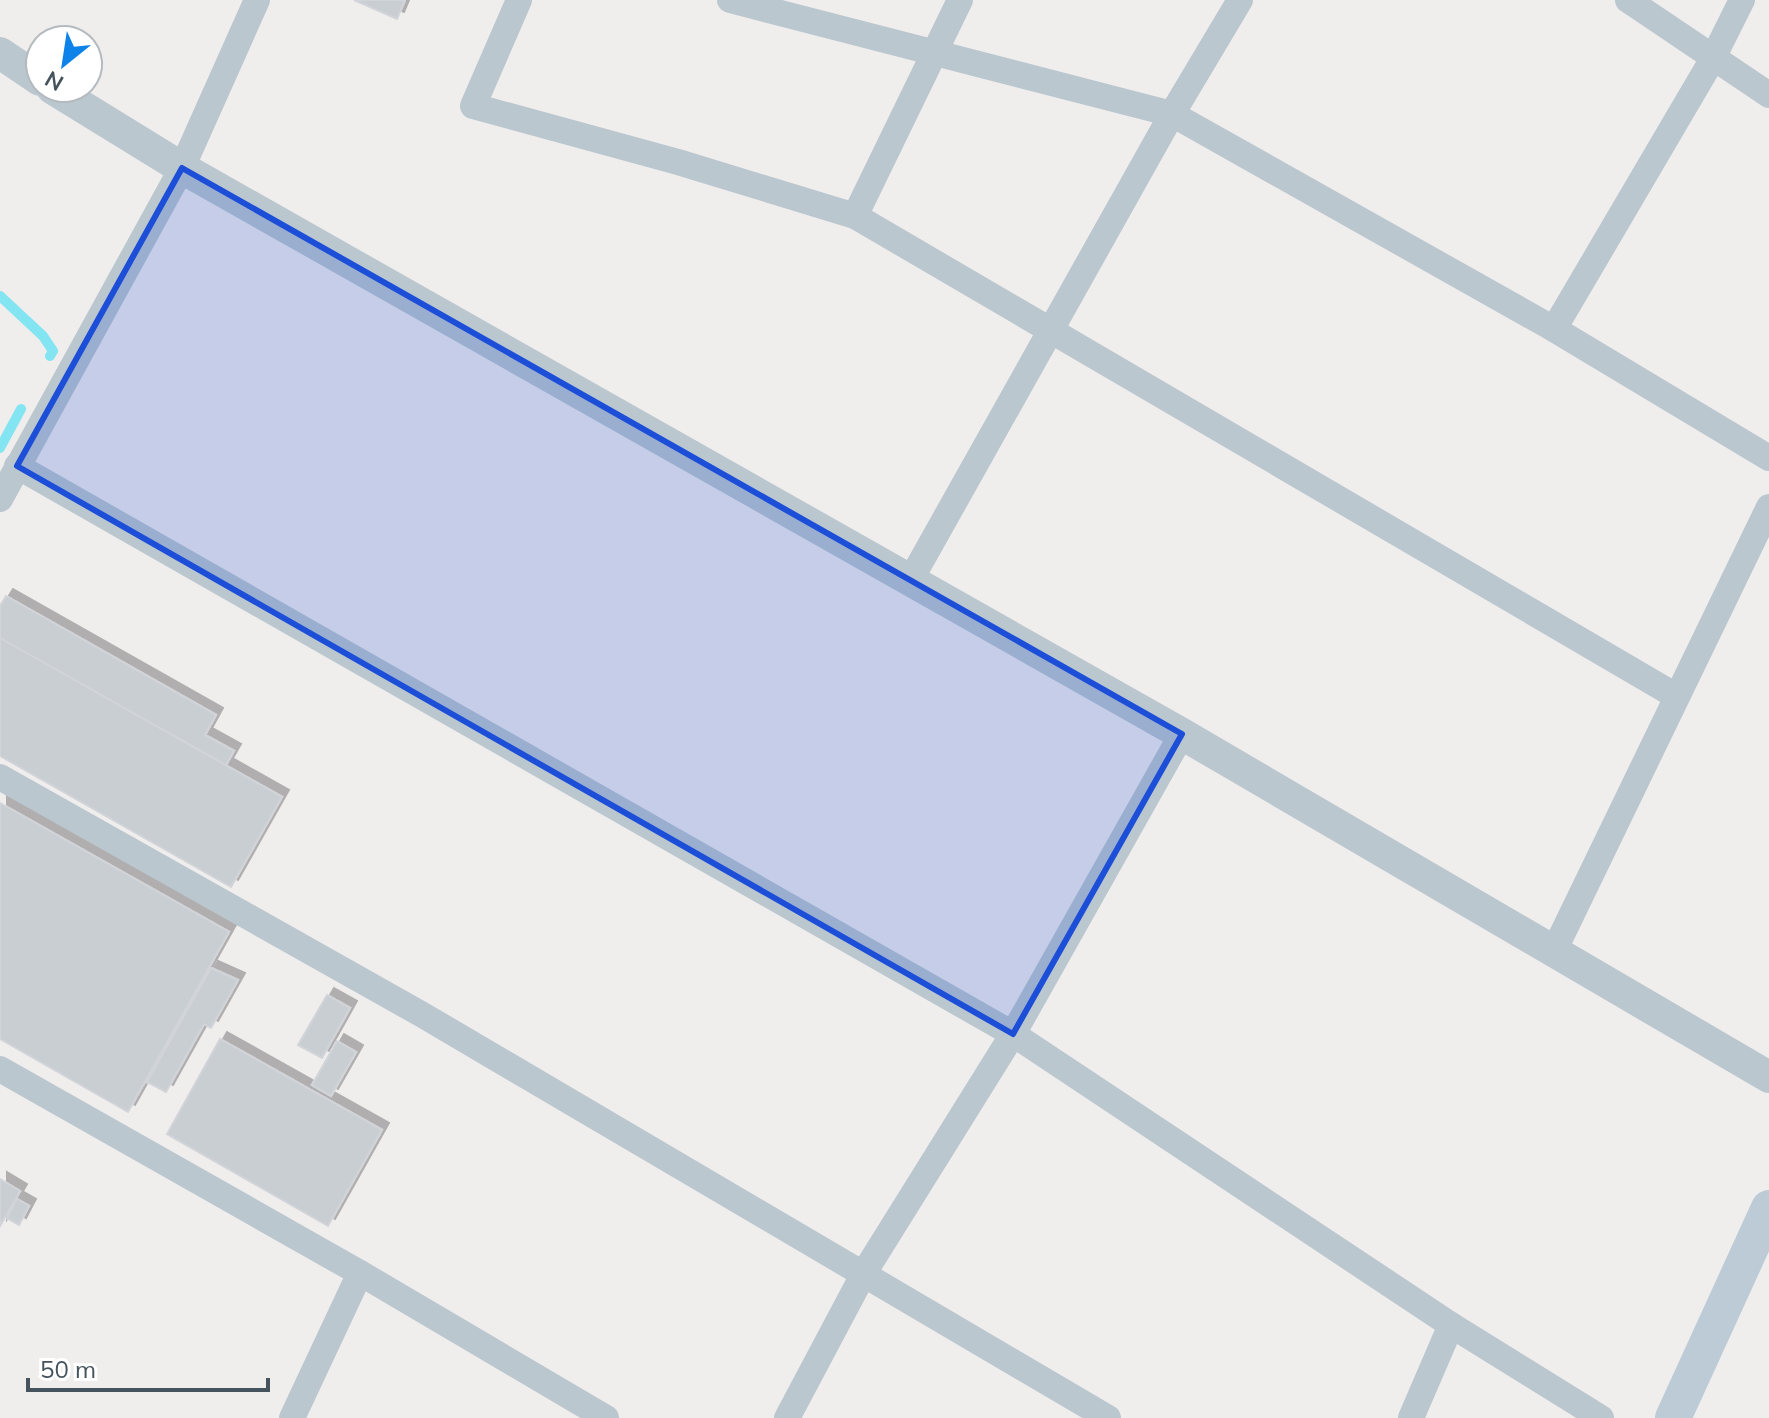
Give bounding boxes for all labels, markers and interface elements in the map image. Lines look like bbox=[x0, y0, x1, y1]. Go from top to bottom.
north arrow bbox=[24, 24, 104, 104]
text: N bbox=[40, 65, 68, 98]
scale bar bbox=[28, 1342, 268, 1392]
text: 50 m bbox=[40, 1354, 96, 1384]

